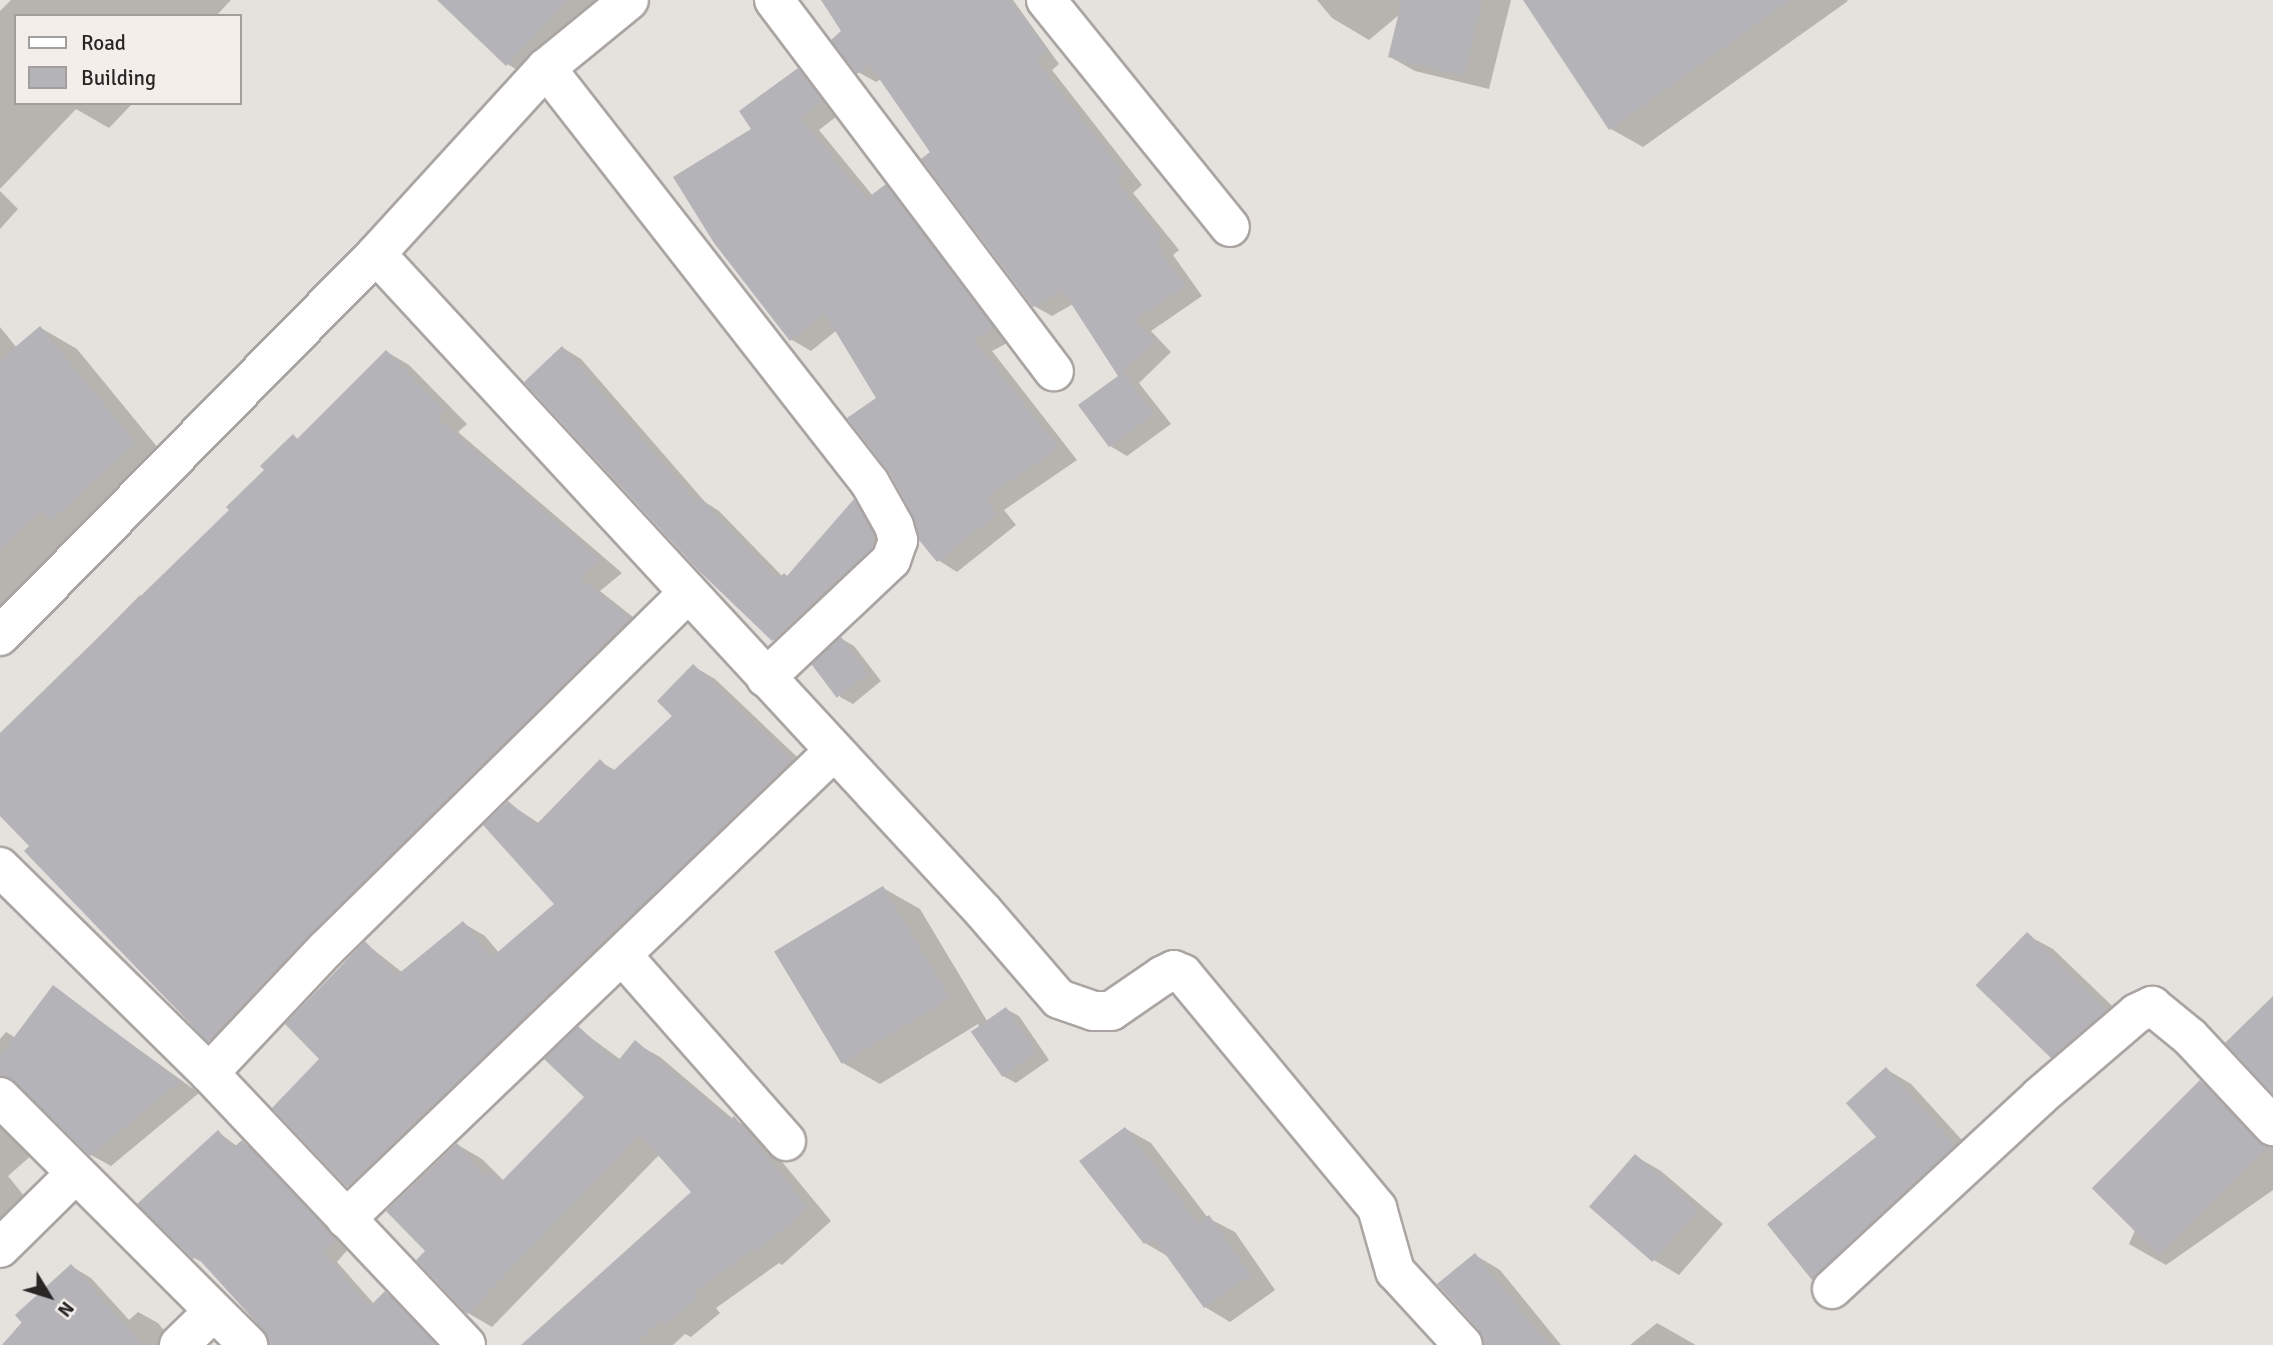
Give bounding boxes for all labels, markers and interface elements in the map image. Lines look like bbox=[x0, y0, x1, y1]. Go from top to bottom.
legend bbox=[14, 14, 242, 105]
text: Road bbox=[81, 30, 126, 56]
text: Building bbox=[81, 65, 156, 91]
north arrow bbox=[14, 1261, 84, 1331]
text: N bbox=[52, 1296, 79, 1322]

